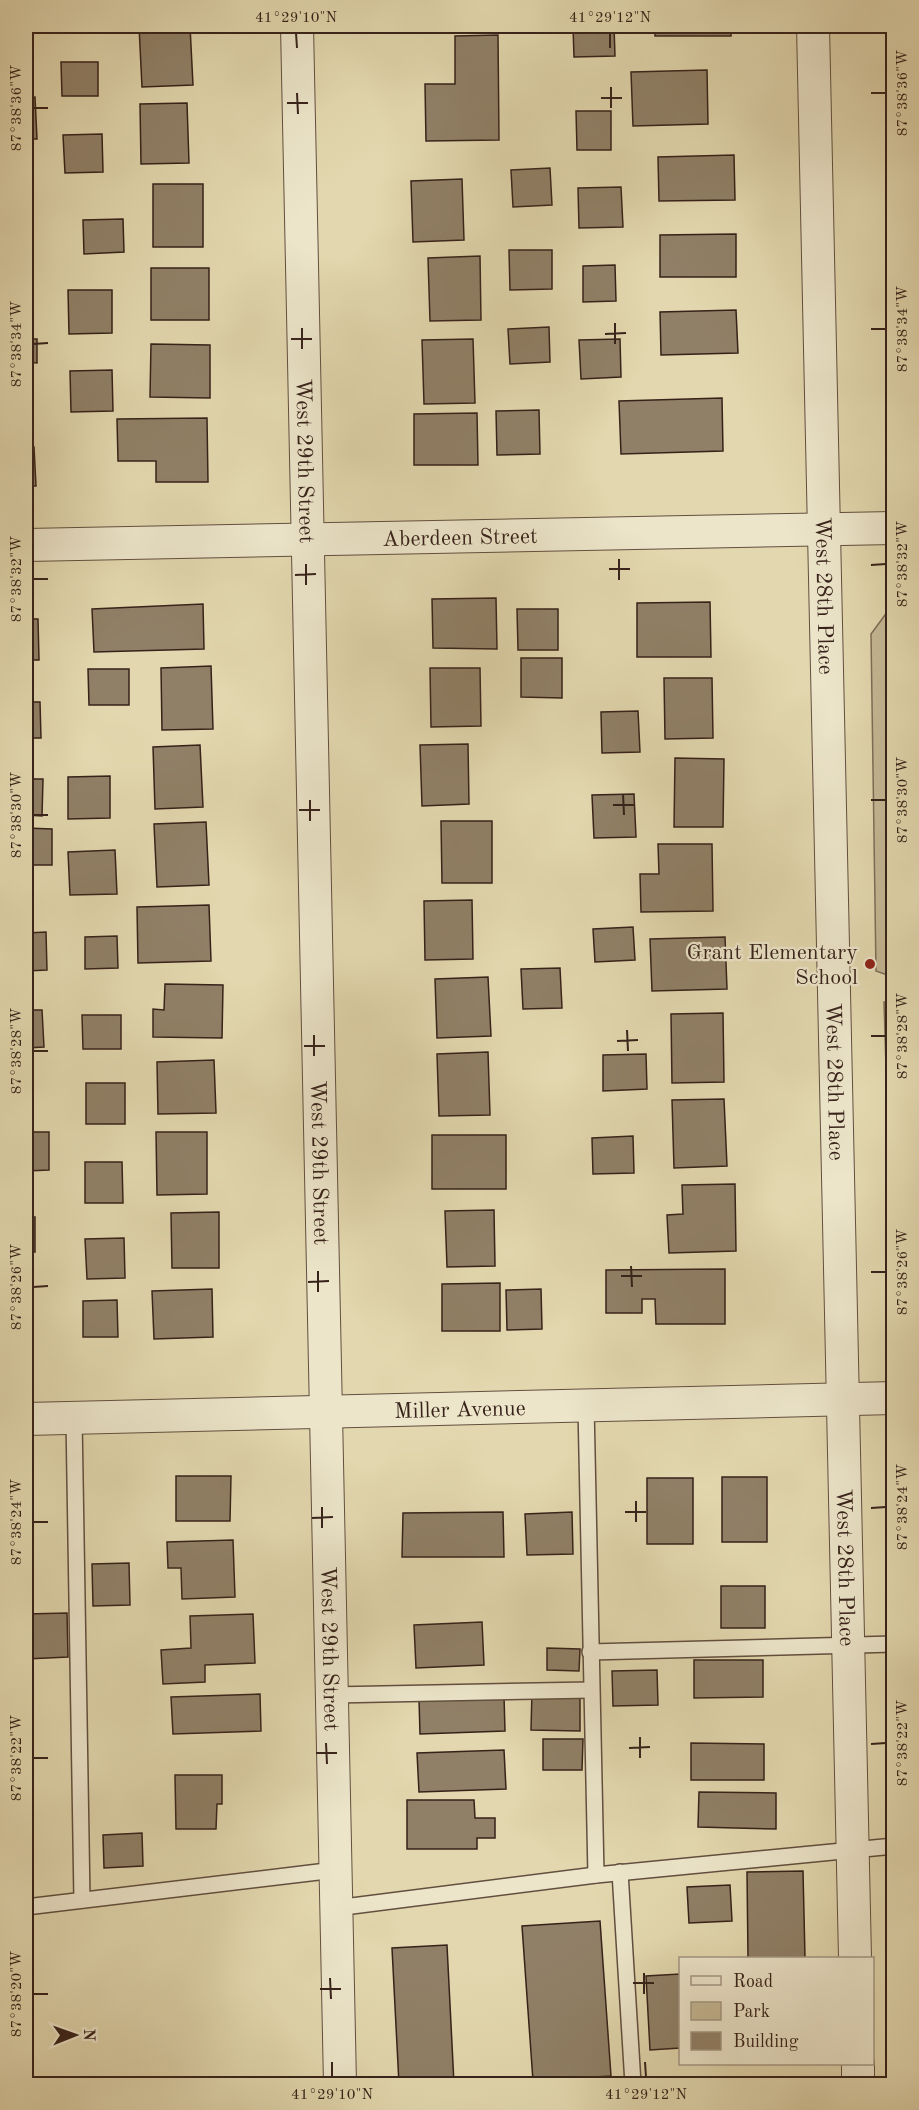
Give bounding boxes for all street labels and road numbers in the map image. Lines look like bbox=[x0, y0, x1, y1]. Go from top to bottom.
street label: West 29th Street bbox=[291, 378, 317, 543]
street label: West 28th Place bbox=[811, 517, 836, 675]
street label: Aberdeen Street bbox=[382, 526, 538, 551]
street label: West 28th Place bbox=[821, 1003, 847, 1161]
street label: West 29th Street bbox=[306, 1080, 331, 1245]
street label: Miller Avenue bbox=[394, 1398, 526, 1423]
street label: West 28th Place bbox=[832, 1489, 857, 1647]
street label: West 29th Street bbox=[316, 1566, 342, 1731]

